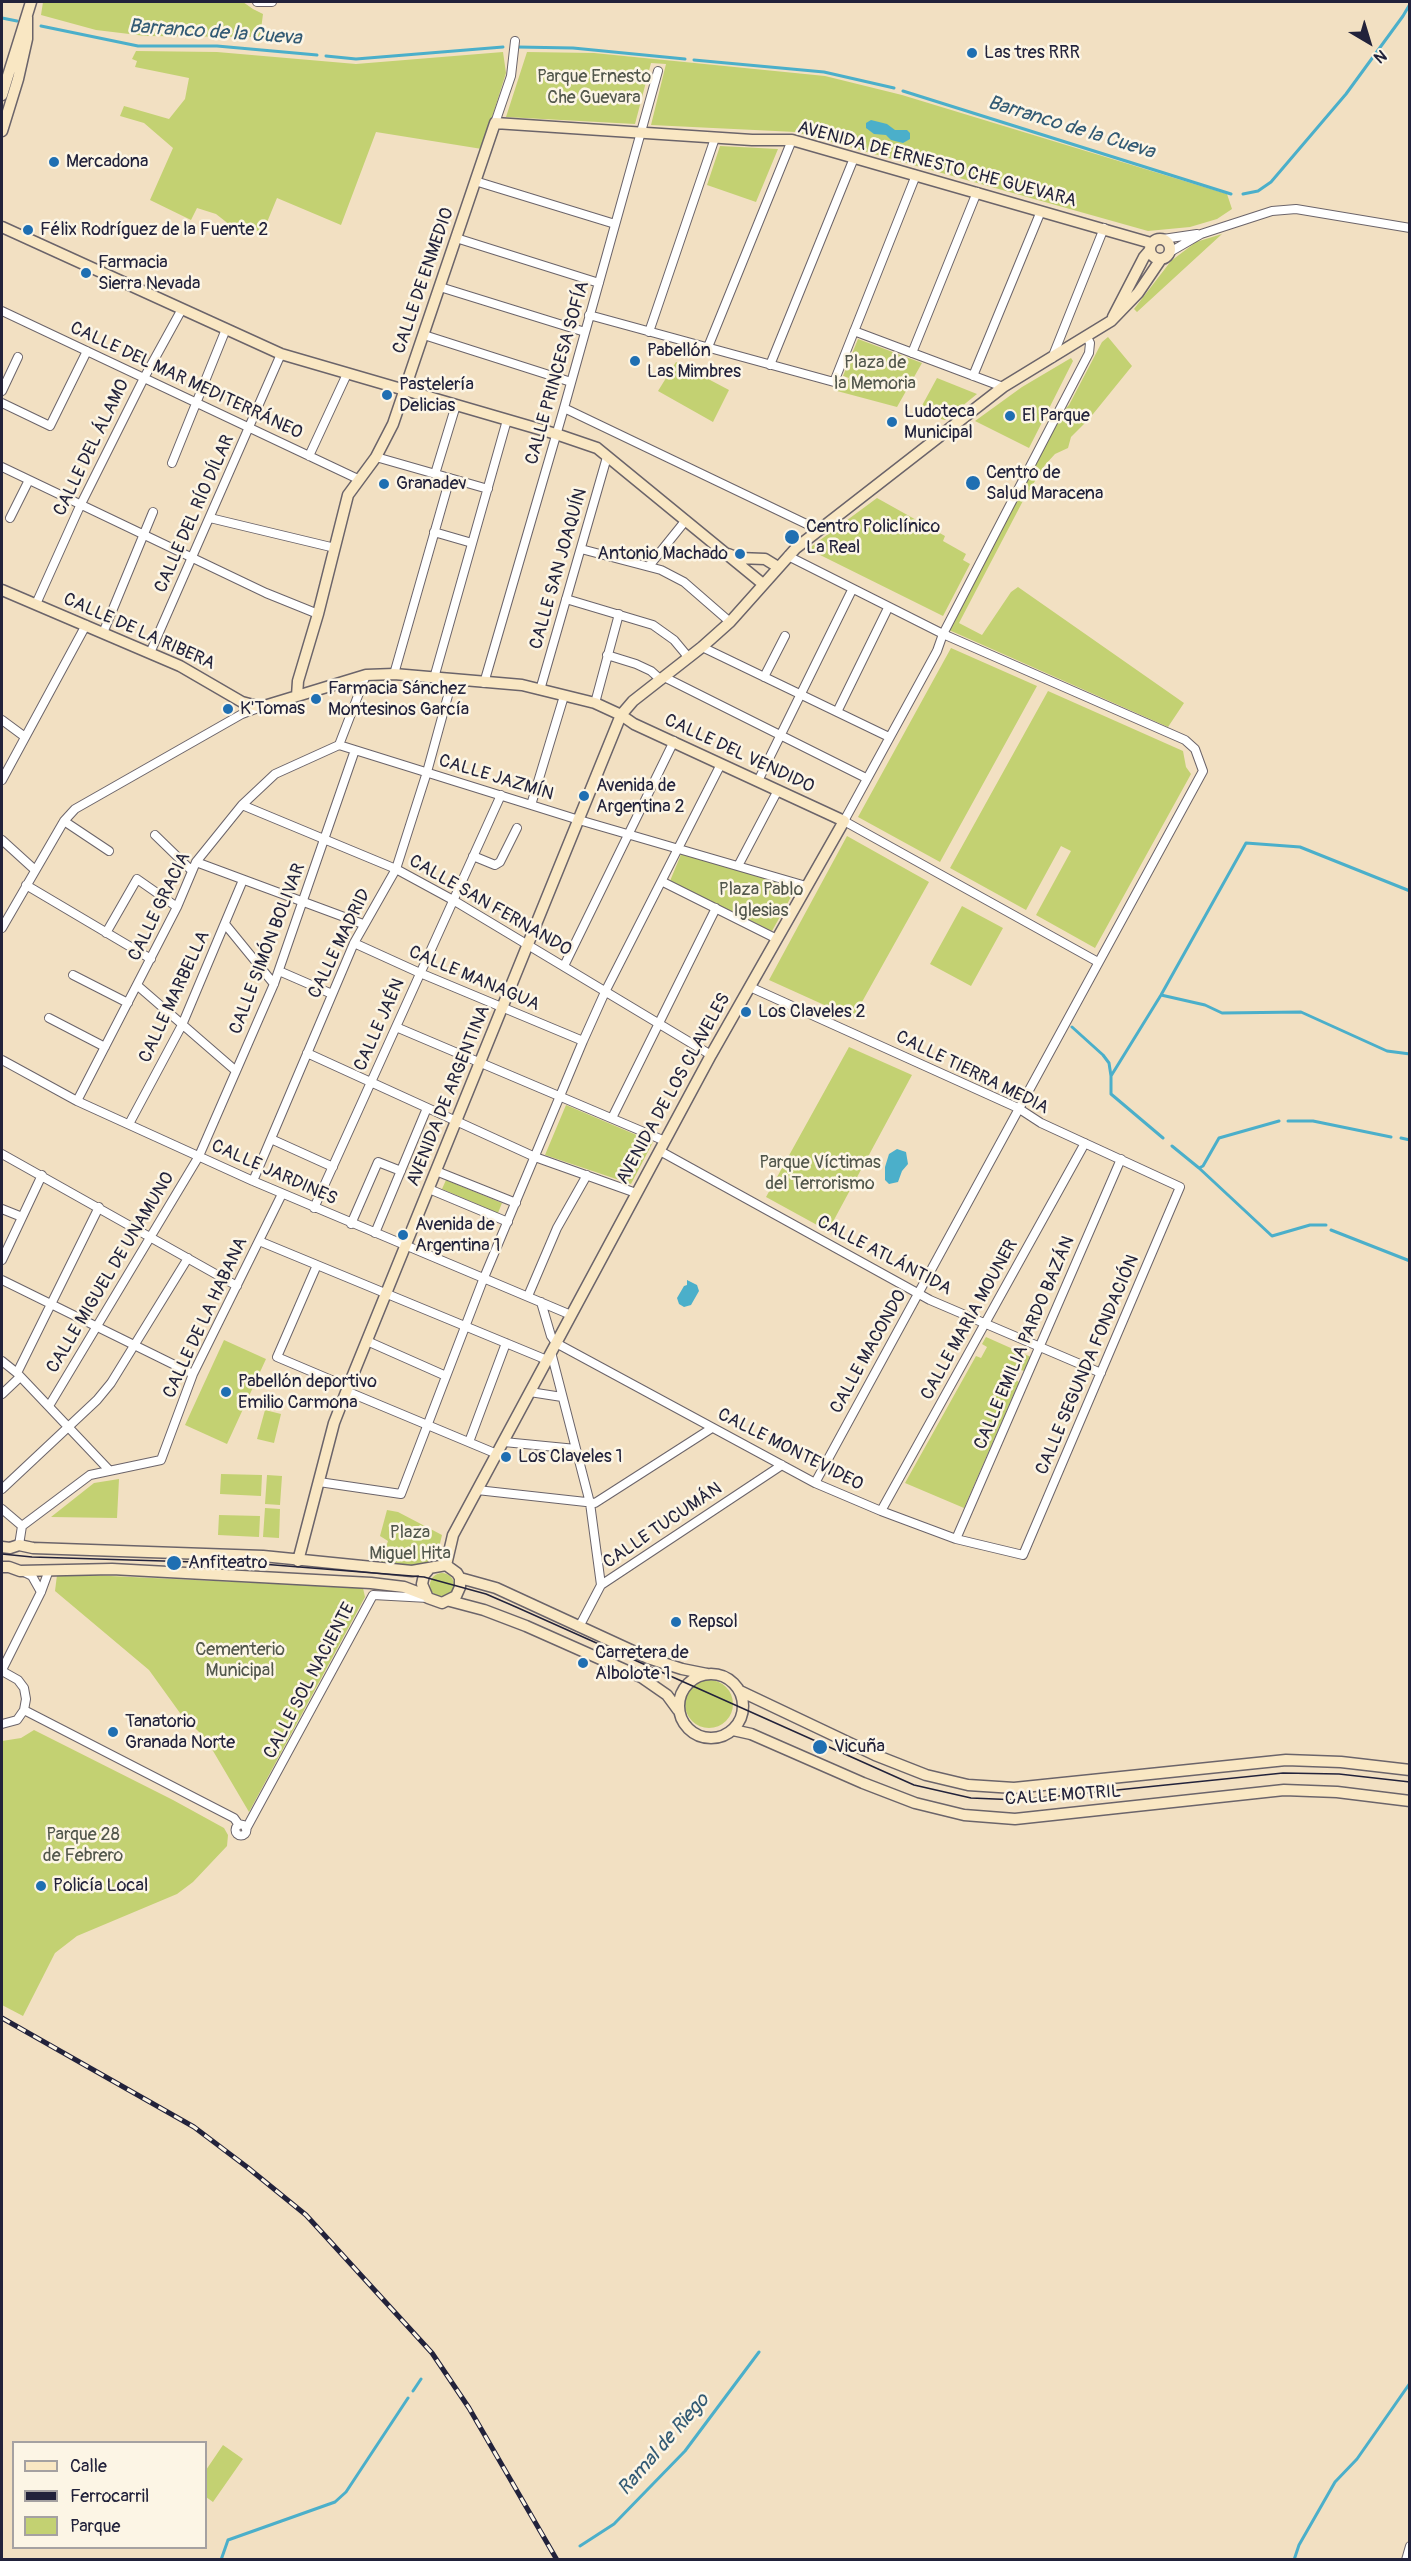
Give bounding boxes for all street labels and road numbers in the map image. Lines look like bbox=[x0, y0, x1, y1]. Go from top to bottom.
street label: AVENIDA DE ERNESTO CHE GUEVARA bbox=[795, 117, 1079, 213]
street label: CALLE DE ENMEDIO bbox=[389, 205, 459, 357]
street label: CALLE PRINCESA SOFÍA bbox=[521, 279, 595, 467]
street label: CALLE DEL MAR MEDITERRÁNEO bbox=[66, 318, 306, 444]
street label: CALLE DEL ÁLAMO bbox=[50, 376, 134, 520]
street label: CALLE DEL RÍO DÍLAR bbox=[150, 432, 240, 596]
street label: CALLE SAN JOAQUÍN bbox=[526, 486, 592, 652]
street label: CALLE DE LA RIBERA bbox=[60, 589, 218, 675]
street label: CALLE DEL VENDIDO bbox=[661, 710, 817, 798]
street label: CALLE JAZMÍN bbox=[436, 750, 556, 806]
street label: CALLE GRACIA bbox=[124, 849, 196, 965]
street label: CALLE SAN FERNANDO bbox=[405, 851, 575, 961]
street label: CALLE SIMÓN BOLIVAR bbox=[225, 860, 311, 1038]
street label: CALLE MADRID bbox=[304, 886, 376, 1002]
street label: CALLE MARBELLA bbox=[135, 928, 215, 1066]
street label: CALLE MANAGUA bbox=[405, 942, 543, 1016]
street label: CALLE JAÉN bbox=[350, 975, 410, 1075]
street label: AVENIDA DE LOS CLAVELES bbox=[612, 990, 736, 1188]
street label: AVENIDA DE ARGENTINA bbox=[403, 1002, 495, 1190]
street label: CALLE TIERRA MEDIA bbox=[892, 1027, 1052, 1119]
street label: CALLE JARDINES bbox=[208, 1136, 340, 1210]
street label: CALLE MIGUEL DE UNAMUNO bbox=[42, 1169, 180, 1377]
street label: CALLE ATLÁNTIDA bbox=[813, 1211, 955, 1301]
street label: CALLE EMILIA PARDO BAZÁN bbox=[970, 1233, 1080, 1453]
street label: CALLE DE LA HABANA bbox=[159, 1234, 253, 1402]
street label: CALLE MARIA MOUNER bbox=[917, 1236, 1023, 1404]
street label: CALLE SEGUNDA FONDACIÓN bbox=[1032, 1252, 1144, 1478]
street label: CALLE MACONDO bbox=[826, 1287, 912, 1417]
street label: CALLE MONTEVIDEO bbox=[714, 1404, 866, 1496]
street label: CALLE TUCUMÁN bbox=[600, 1478, 726, 1574]
street label: CALLE SOL NACIENTE bbox=[260, 1599, 360, 1763]
street label: CALLE MOTRIL bbox=[1004, 1781, 1122, 1811]

